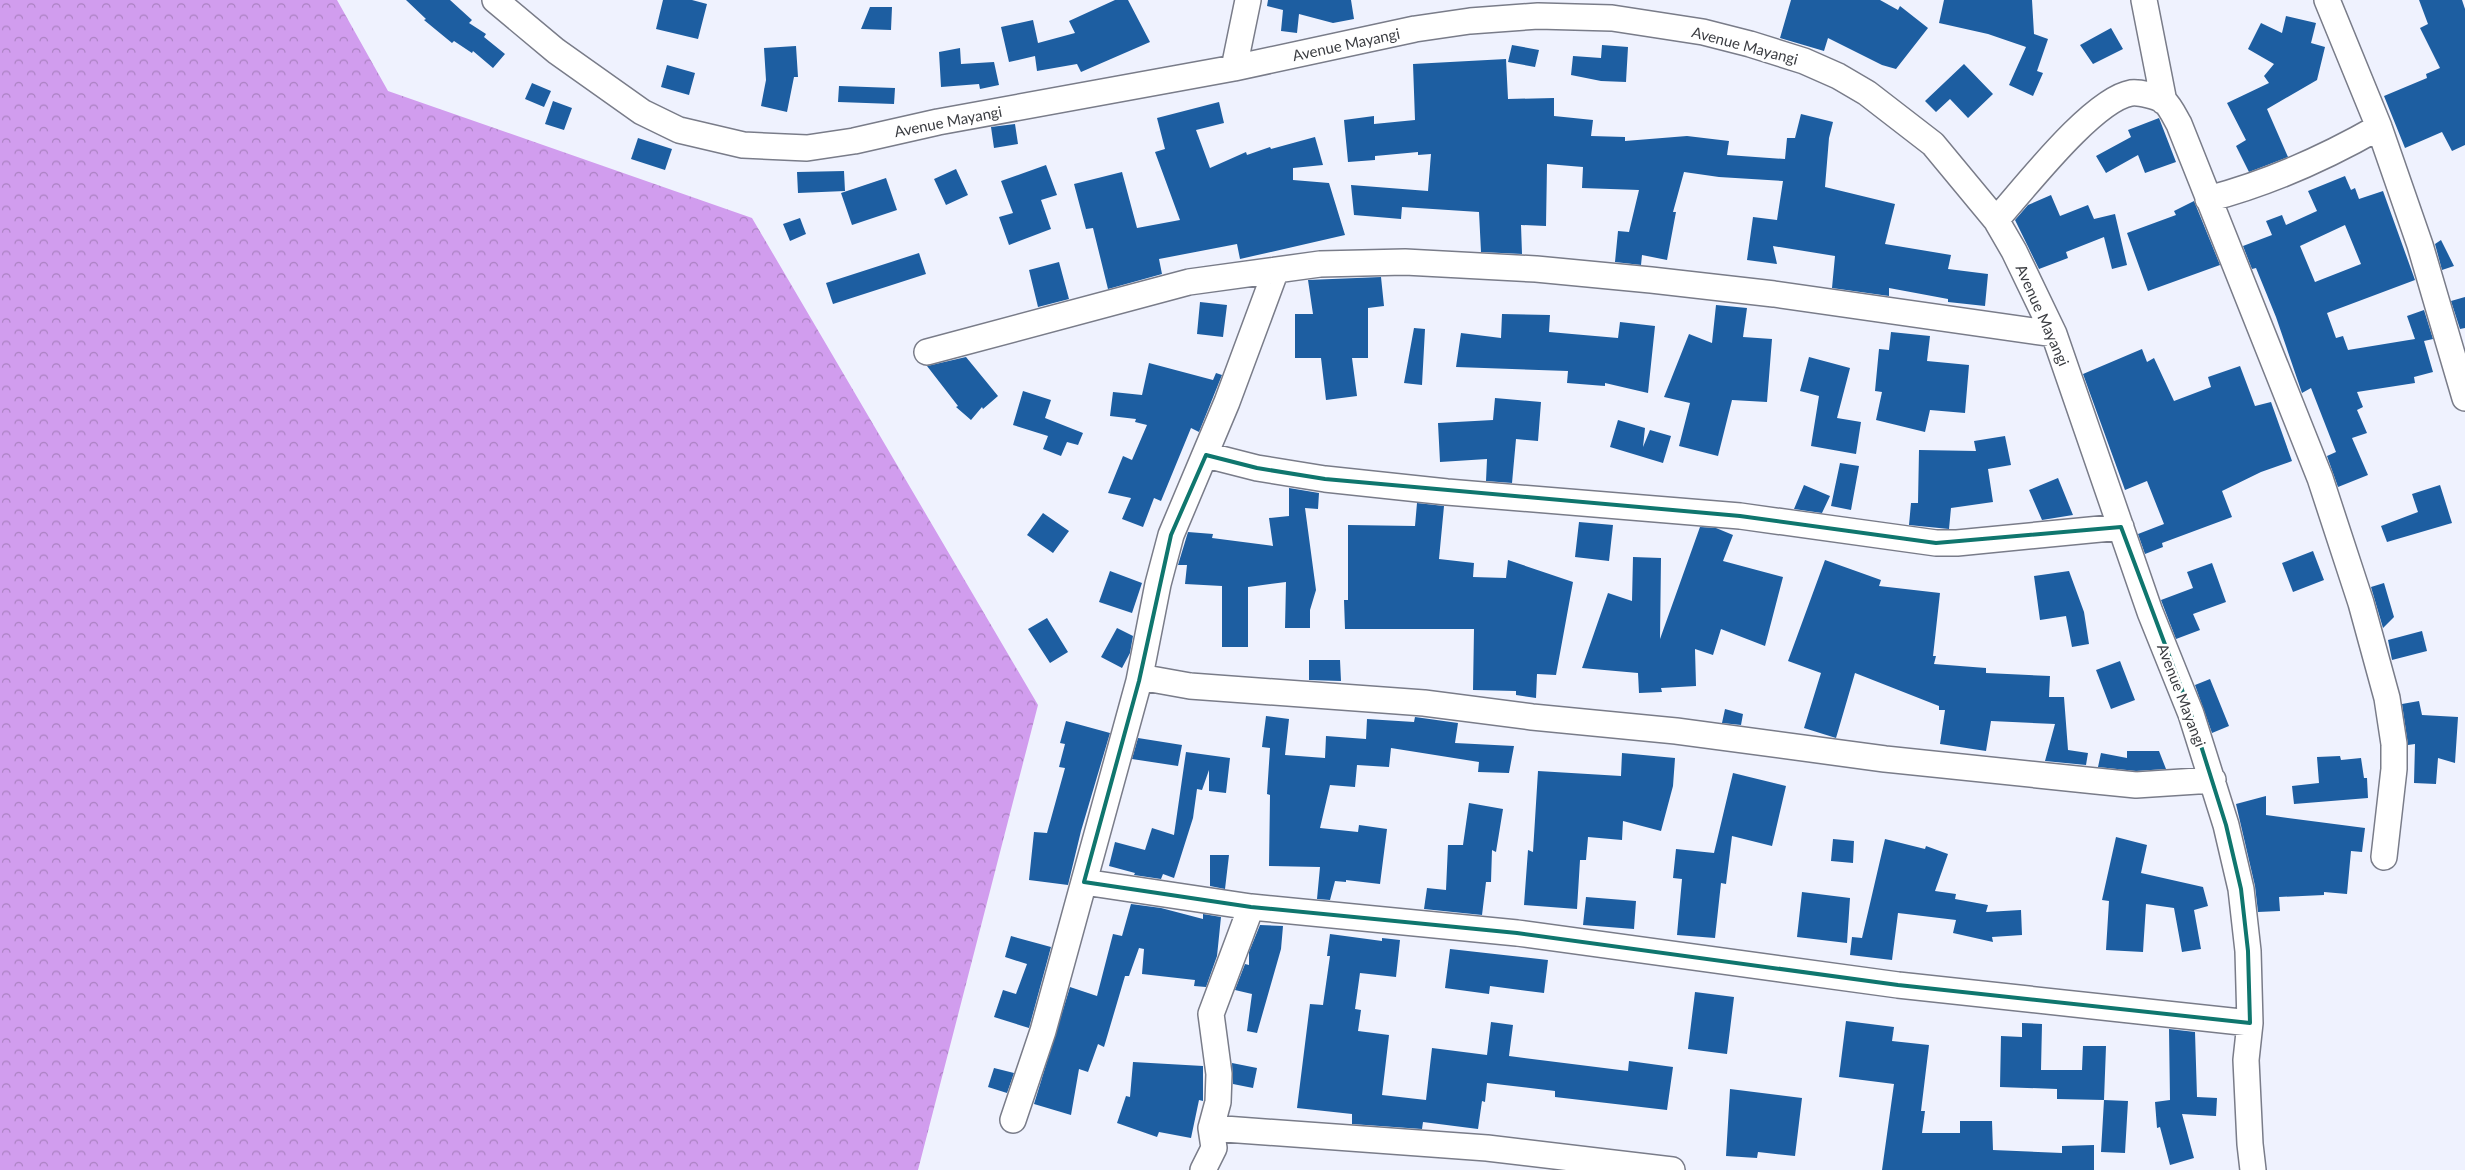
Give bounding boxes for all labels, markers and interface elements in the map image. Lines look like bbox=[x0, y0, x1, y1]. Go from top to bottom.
street label: Avenue Mayangi bbox=[1690, 22, 1800, 68]
street label: Avenue Mayangi bbox=[1291, 24, 1401, 64]
street label: Avenue Mayangi bbox=[893, 102, 1003, 140]
street label: Avenue Mayangi bbox=[2013, 261, 2073, 369]
street label: Avenue Mayangi bbox=[2154, 641, 2210, 749]

